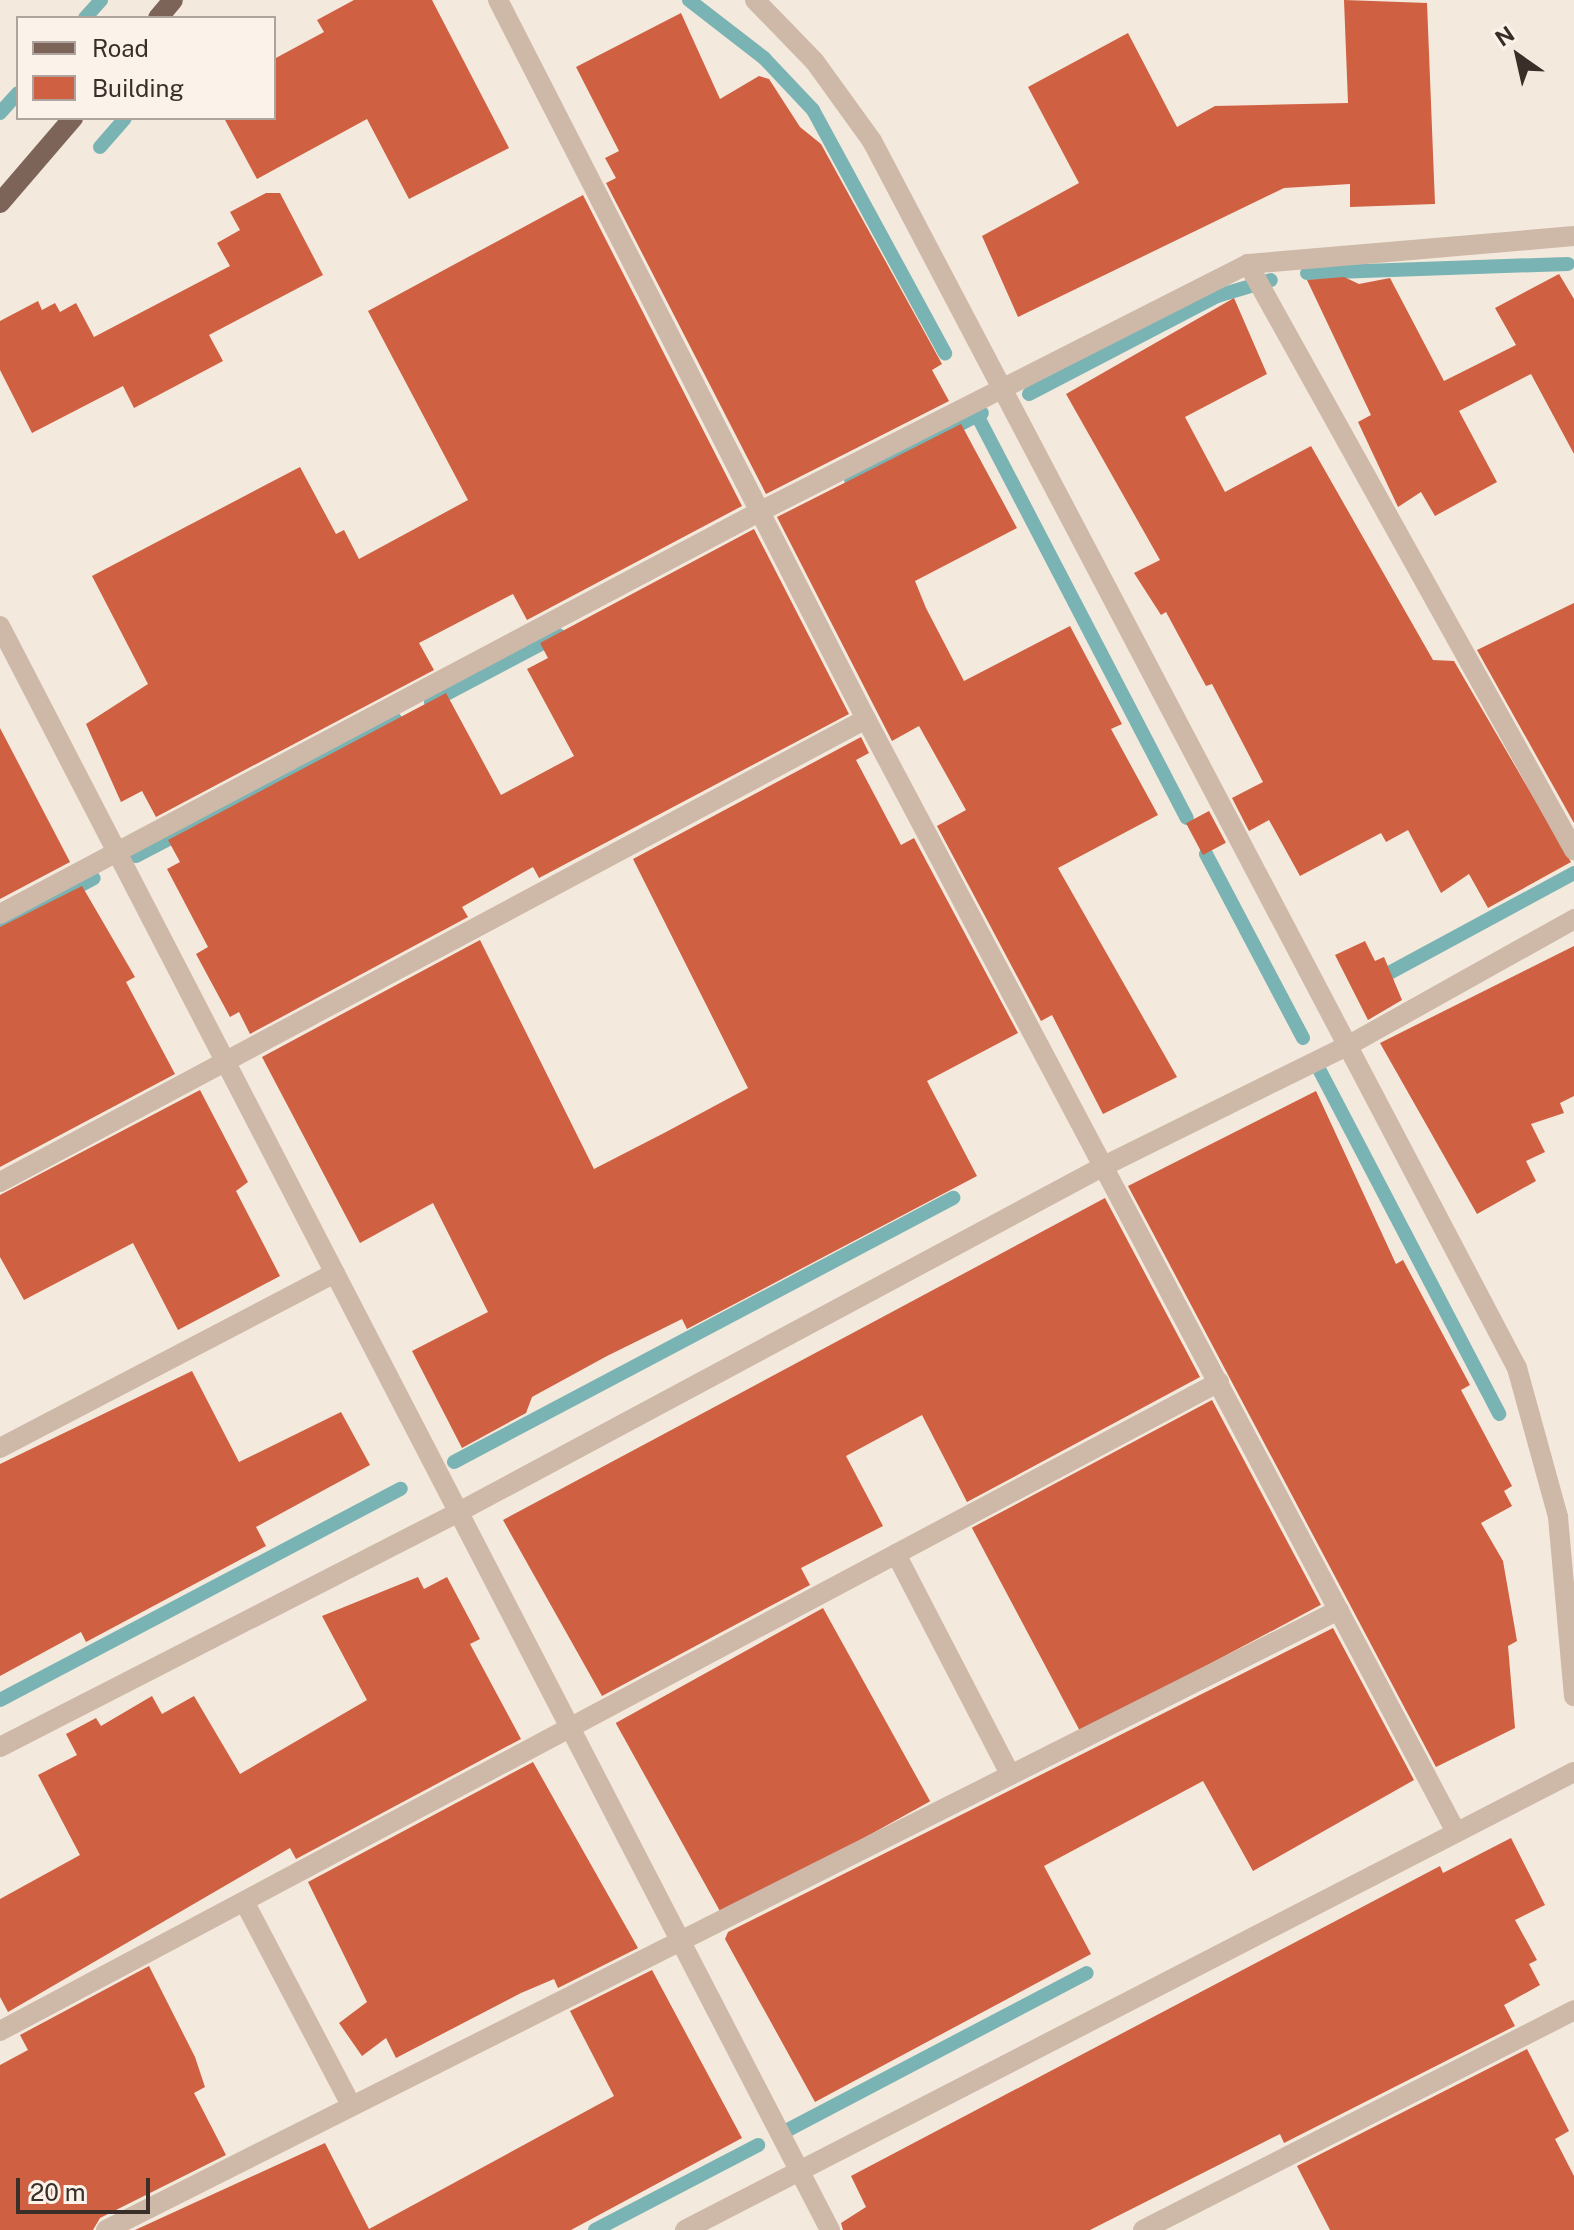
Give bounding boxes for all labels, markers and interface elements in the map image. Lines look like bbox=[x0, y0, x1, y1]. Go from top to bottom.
legend bbox=[16, 16, 276, 120]
north arrow bbox=[1478, 16, 1558, 96]
text: N bbox=[1490, 21, 1519, 52]
text: Road bbox=[92, 34, 149, 62]
text: Building bbox=[92, 74, 184, 102]
scale bar bbox=[20, 2162, 154, 2212]
text: 20 m bbox=[30, 2178, 86, 2206]

